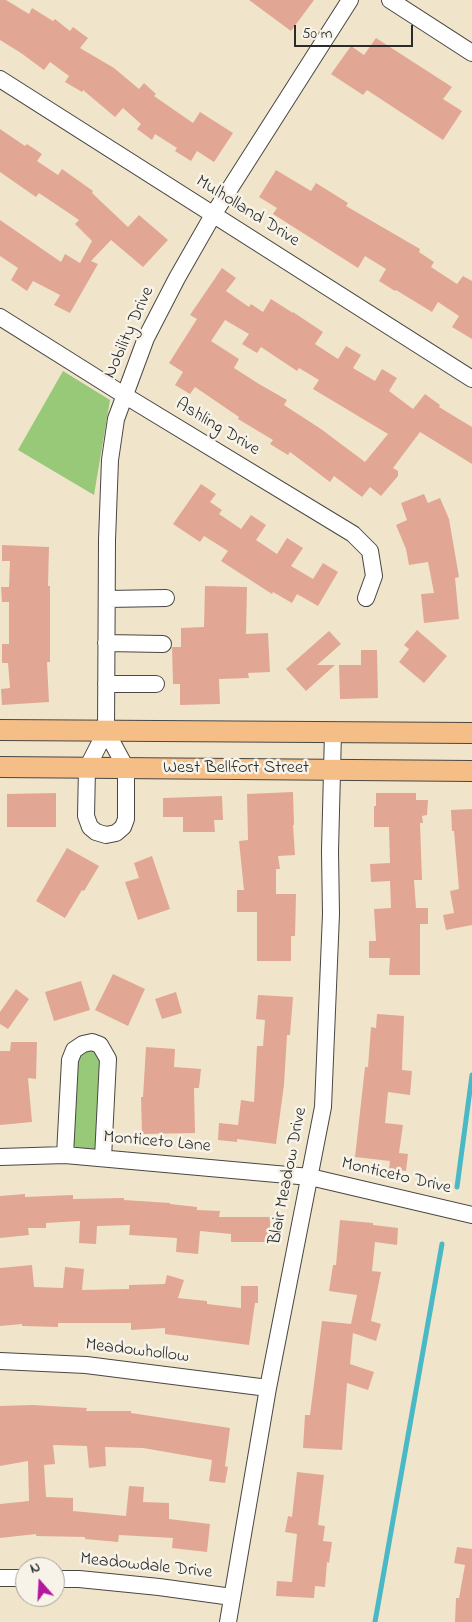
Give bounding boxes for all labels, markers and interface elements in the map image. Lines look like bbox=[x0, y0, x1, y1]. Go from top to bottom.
scale bar bbox=[297, 15, 416, 47]
text: 50 m bbox=[302, 23, 332, 45]
street label: Mulholland Drive bbox=[191, 171, 303, 253]
street label: Nobility Drive bbox=[100, 284, 160, 382]
street label: Ashling Drive bbox=[171, 395, 263, 461]
street label: West Bellfort Street bbox=[163, 758, 309, 780]
street label: Blair Meadow Drive bbox=[265, 1106, 313, 1246]
street label: Monticeto Lane bbox=[102, 1128, 212, 1158]
street label: Monticeto Drive bbox=[339, 1154, 453, 1200]
street label: Meadowhollow bbox=[84, 1335, 190, 1369]
street label: Meadowdale Drive bbox=[79, 1549, 213, 1585]
north arrow bbox=[15, 1557, 65, 1607]
text: N bbox=[27, 1557, 43, 1580]

